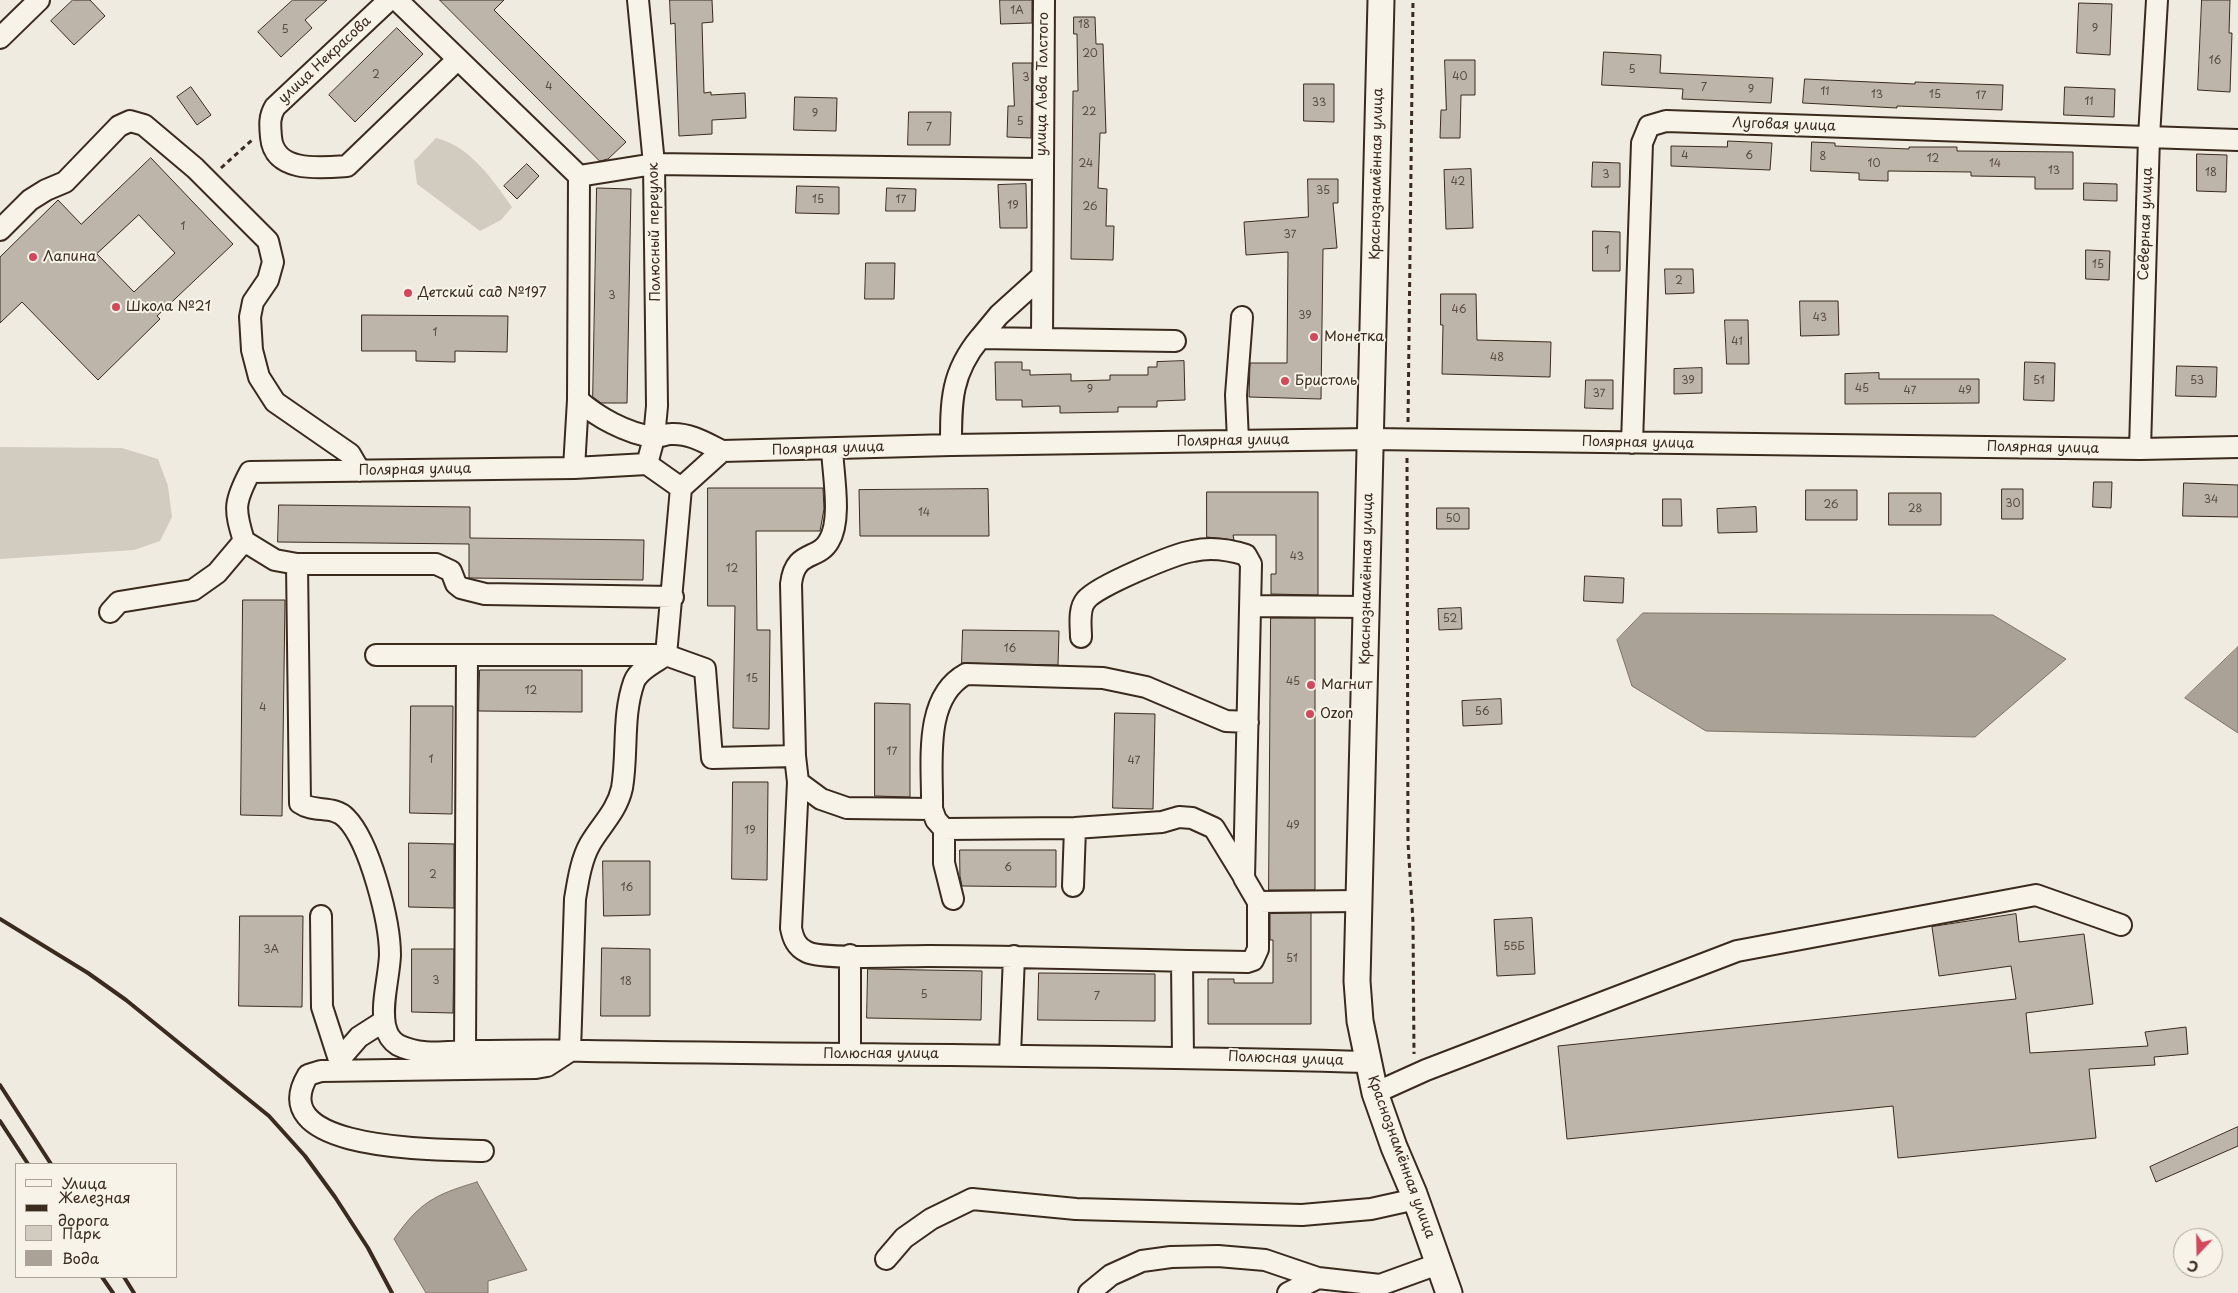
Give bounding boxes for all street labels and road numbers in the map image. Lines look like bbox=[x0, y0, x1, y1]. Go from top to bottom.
street label: улица Льва Толстого bbox=[1033, 12, 1053, 156]
street label: улица Некрасова bbox=[275, 13, 375, 107]
street label: Краснознамённая улица bbox=[1367, 88, 1387, 260]
street label: Луговая улица bbox=[1732, 115, 1836, 135]
street label: Полюсный переулок bbox=[645, 162, 665, 302]
street label: Северная улица bbox=[2136, 167, 2156, 281]
street label: Полярная улица bbox=[1177, 432, 1289, 450]
street label: Полярная улица bbox=[1582, 434, 1694, 452]
street label: Полярная улица bbox=[772, 439, 884, 459]
street label: Полярная улица bbox=[1987, 439, 2099, 457]
street label: Полярная улица bbox=[359, 461, 471, 479]
street label: Краснознамённая улица bbox=[1357, 493, 1377, 665]
street label: Полюсная улица bbox=[823, 1046, 939, 1062]
street label: Полюсная улица bbox=[1228, 1049, 1344, 1069]
street label: Краснознамённая улица bbox=[1364, 1073, 1438, 1241]

